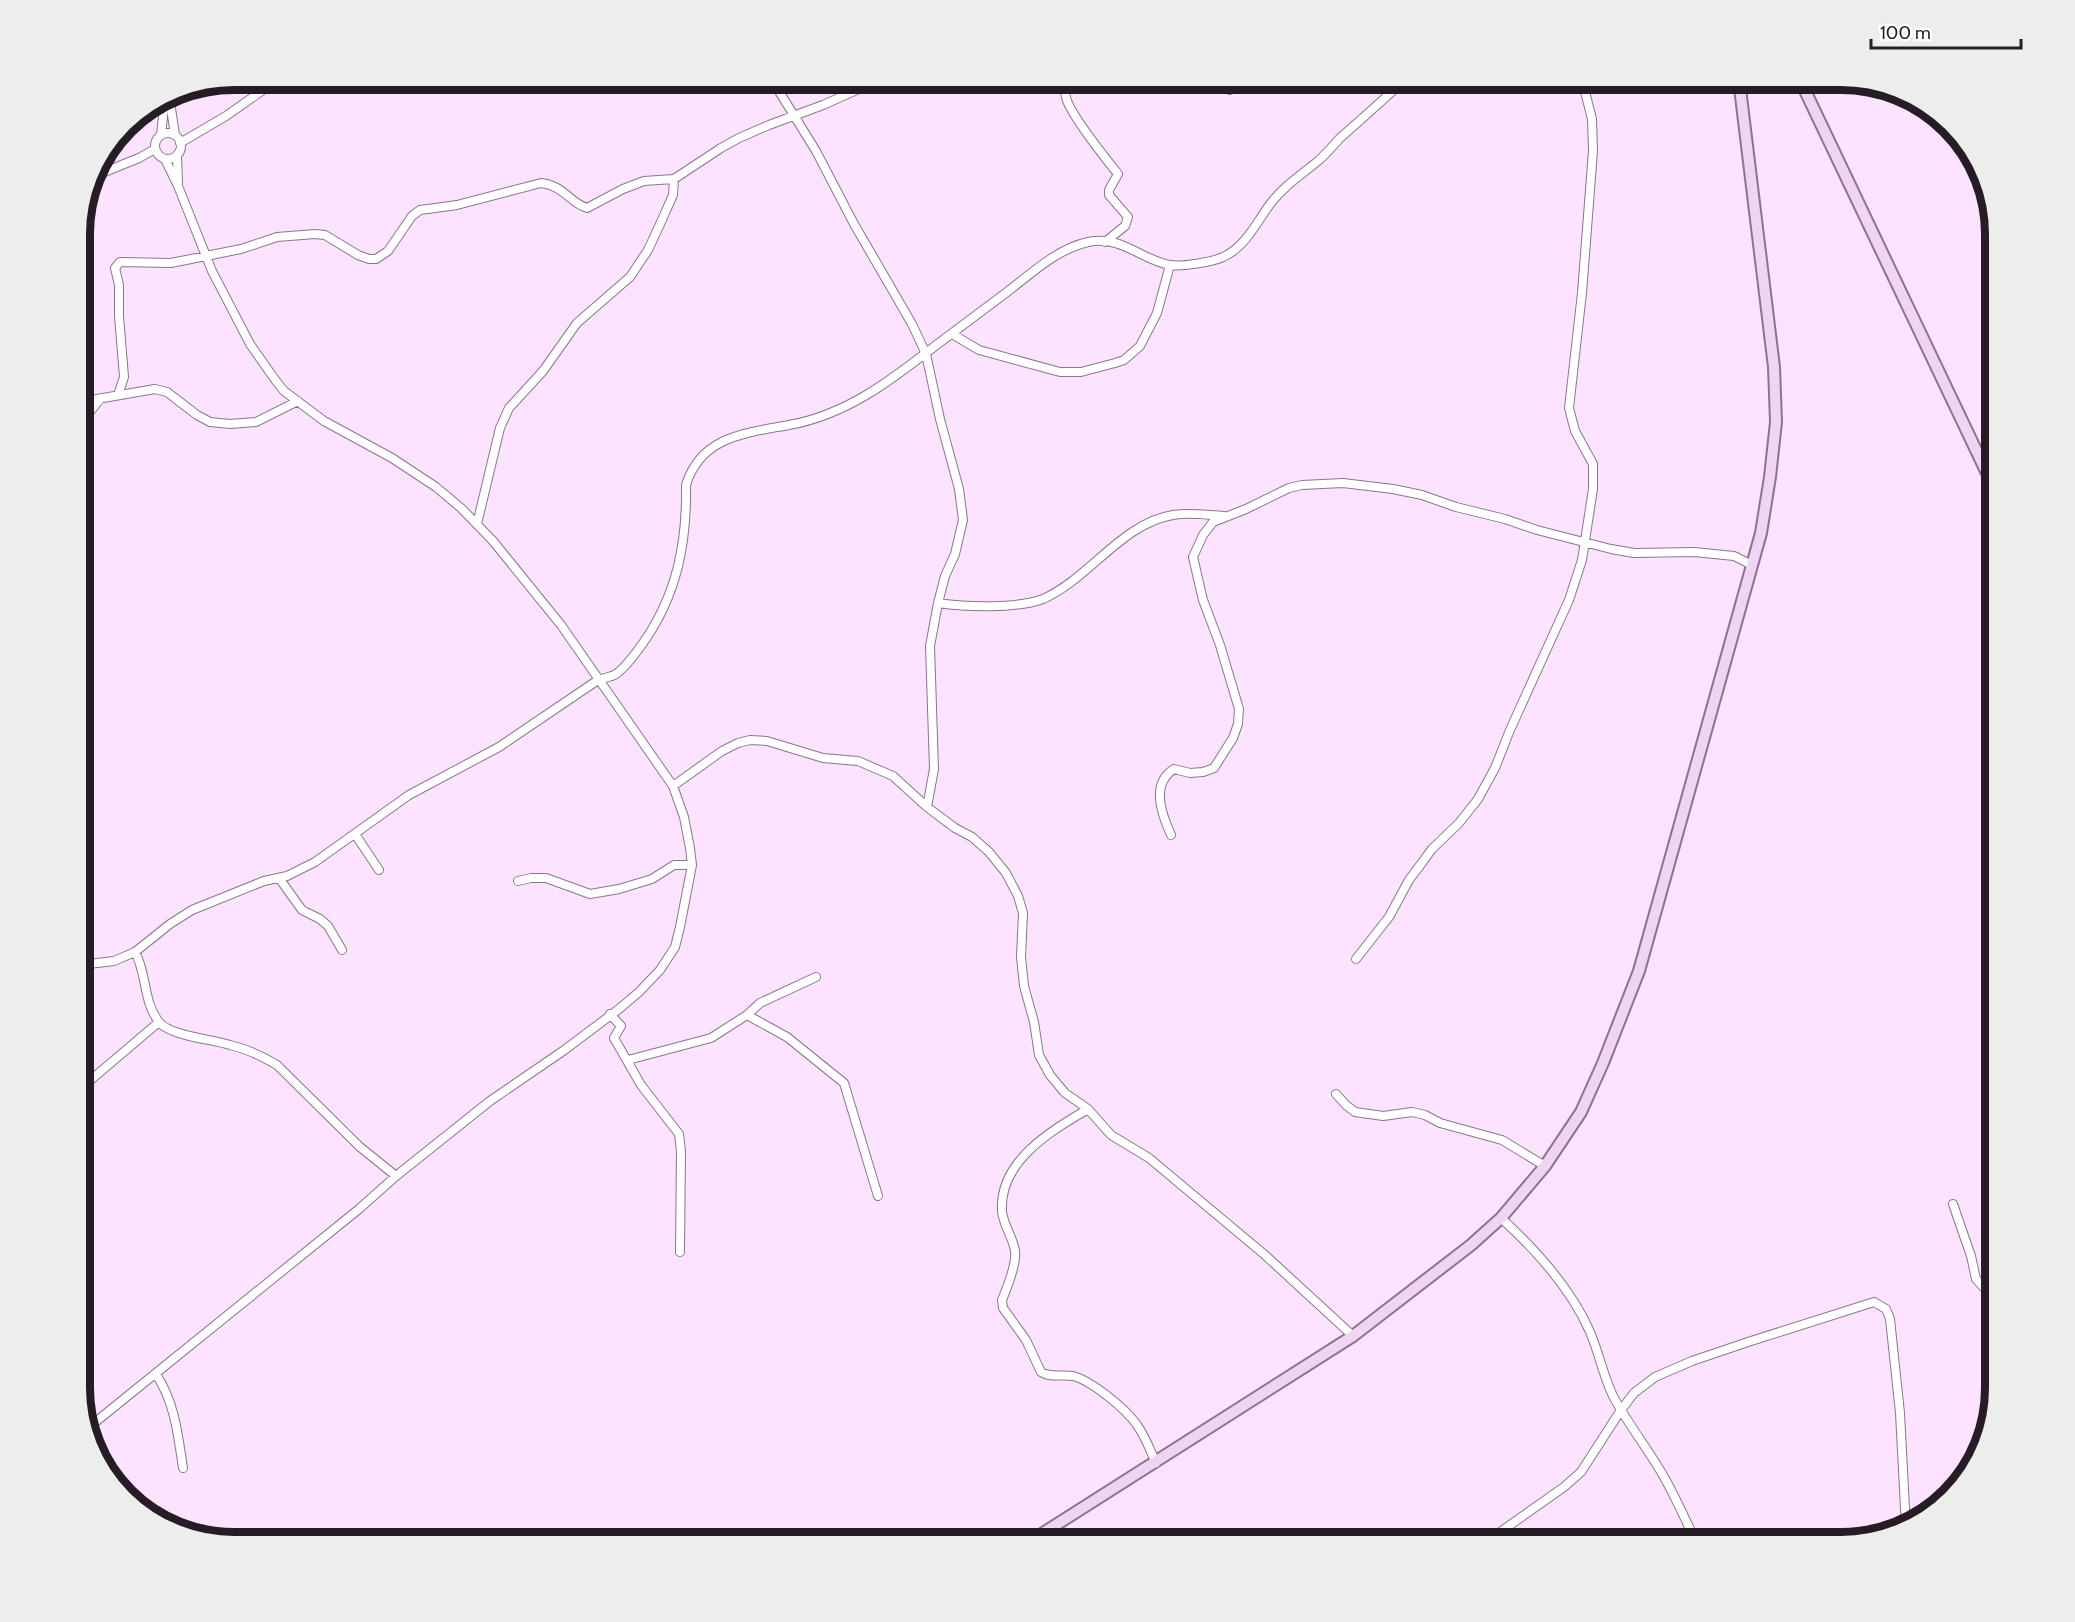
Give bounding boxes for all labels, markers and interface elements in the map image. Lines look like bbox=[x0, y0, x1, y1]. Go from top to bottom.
scale bar bbox=[1871, 12, 2021, 50]
text: 100 m bbox=[1880, 22, 1931, 44]

